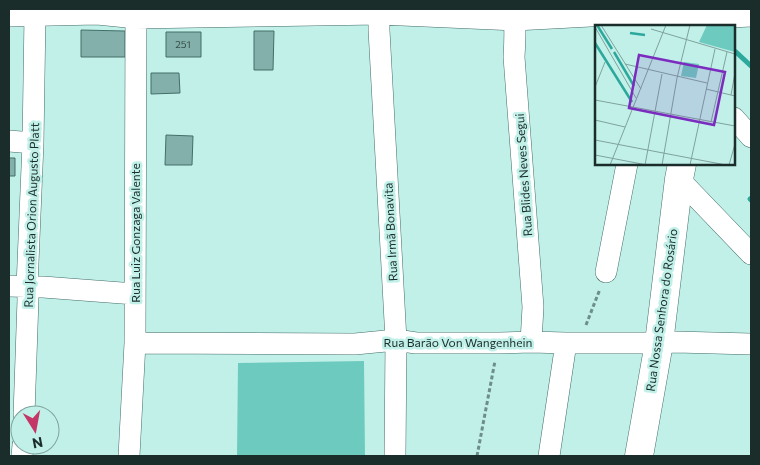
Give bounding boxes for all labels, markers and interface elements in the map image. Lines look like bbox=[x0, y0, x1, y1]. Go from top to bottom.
inset map bbox=[595, 25, 735, 165]
house number: 251 bbox=[175, 38, 191, 50]
street label: Rua Blides Neves Segui bbox=[512, 113, 534, 237]
street label: Rua Jornalista Orion Augusto Platt bbox=[21, 122, 42, 308]
street label: Rua Luiz Gonzaga Valente bbox=[128, 163, 142, 303]
street label: Rua Irmã Bonavita bbox=[380, 182, 400, 282]
street label: Rua Nossa Senhora do Rosário bbox=[643, 228, 679, 392]
street label: Rua Barão Von Wangenhein bbox=[384, 335, 532, 349]
north arrow bbox=[10, 405, 60, 455]
text: N bbox=[31, 434, 44, 453]

